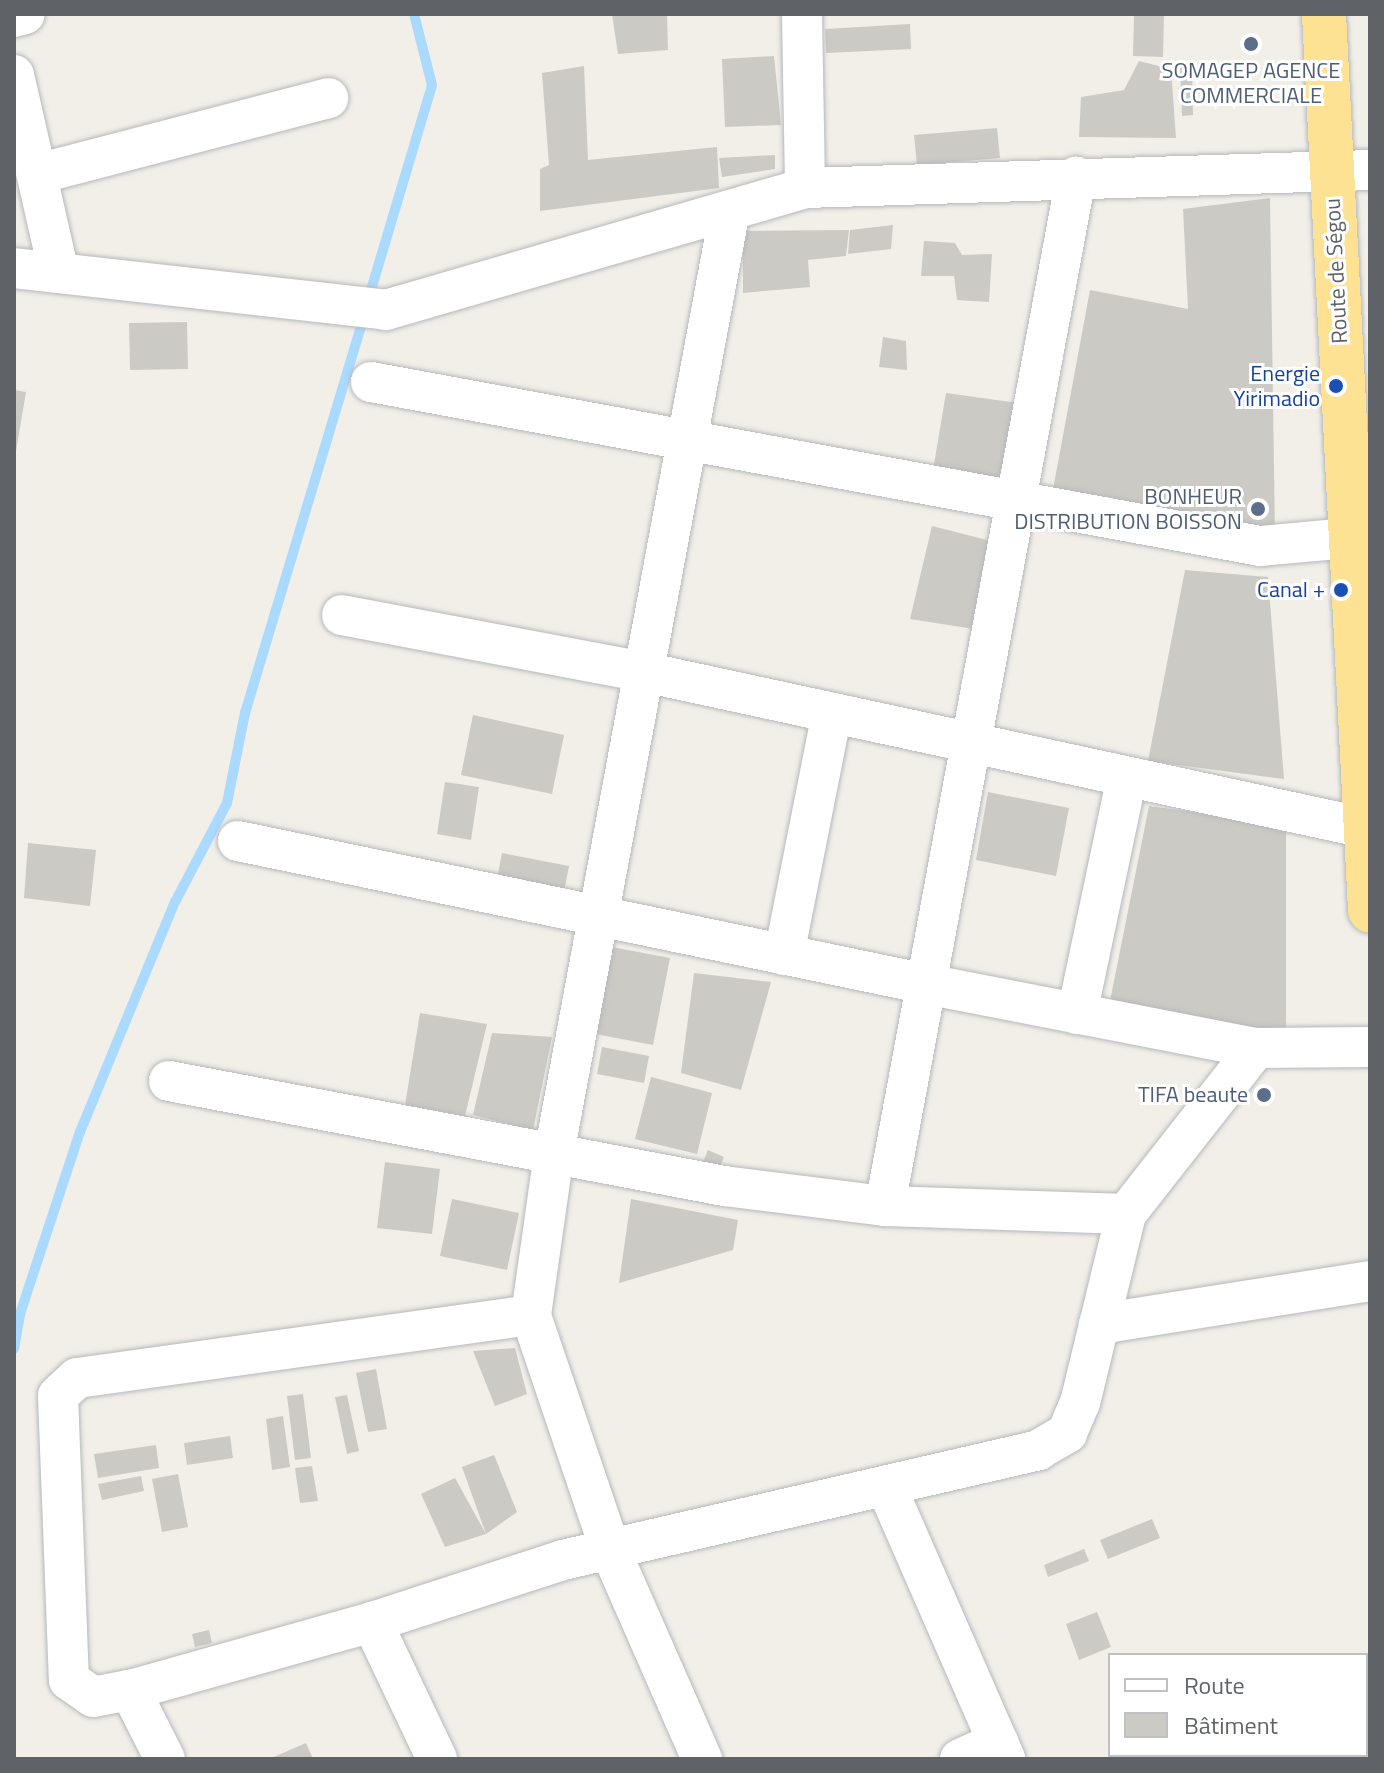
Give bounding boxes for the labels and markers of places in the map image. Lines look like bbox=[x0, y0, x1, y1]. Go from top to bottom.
marker: SOMAGEP AGENCE COMMERCIALE bbox=[1242, 35, 1260, 53]
place label: SOMAGEP AGENCE COMMERCIALE bbox=[1162, 57, 1340, 108]
place label: Energie Yirimadio bbox=[1233, 360, 1320, 412]
marker: Energie Yirimadio bbox=[1327, 377, 1345, 395]
place label: BONHEUR DISTRIBUTION BOISSON bbox=[1014, 483, 1242, 534]
marker: BONHEUR DISTRIBUTION BOISSON bbox=[1249, 500, 1267, 518]
place label: Canal + bbox=[1257, 577, 1325, 603]
marker: Canal + bbox=[1332, 581, 1350, 599]
place label: TIFA beaute bbox=[1138, 1082, 1248, 1108]
marker: TIFA beaute bbox=[1255, 1086, 1273, 1104]

